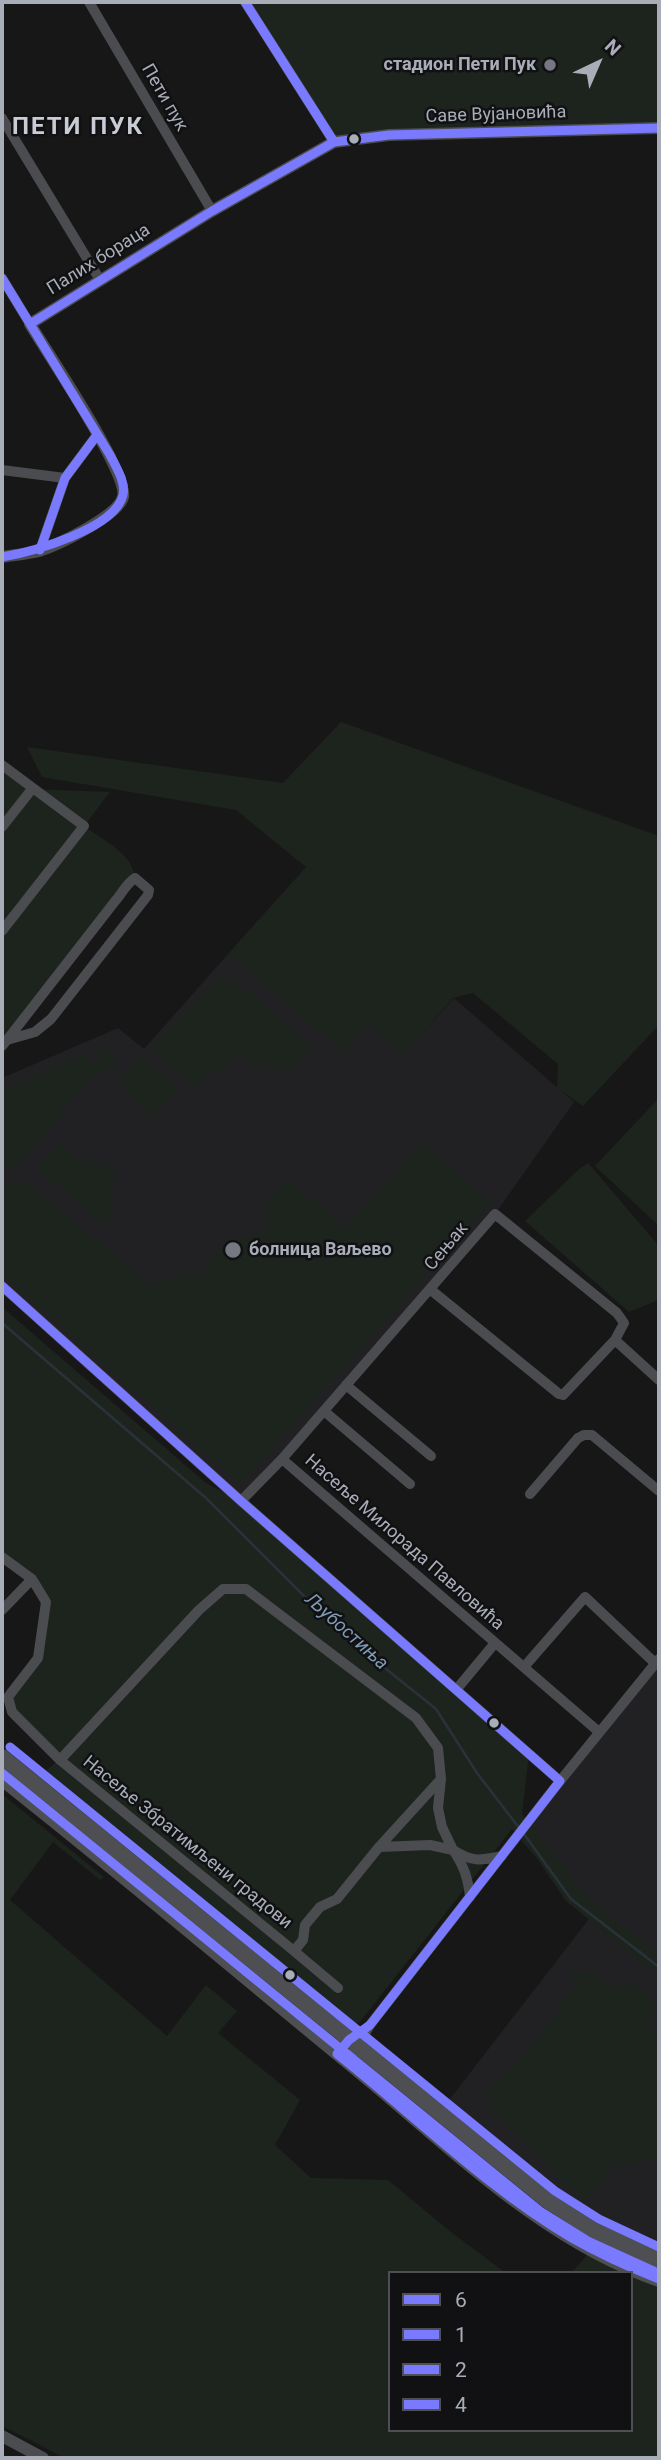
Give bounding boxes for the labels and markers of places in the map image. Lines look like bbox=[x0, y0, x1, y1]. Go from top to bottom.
place label: стадион Пети Пук bbox=[384, 54, 536, 76]
marker: стадион Пети Пук bbox=[542, 57, 558, 73]
unlabelled marker bbox=[347, 132, 361, 146]
place label: болница Ваљево bbox=[249, 1239, 392, 1261]
marker: болница Ваљево bbox=[223, 1240, 243, 1260]
unlabelled marker bbox=[487, 1716, 501, 1730]
unlabelled marker bbox=[283, 1968, 297, 1982]

